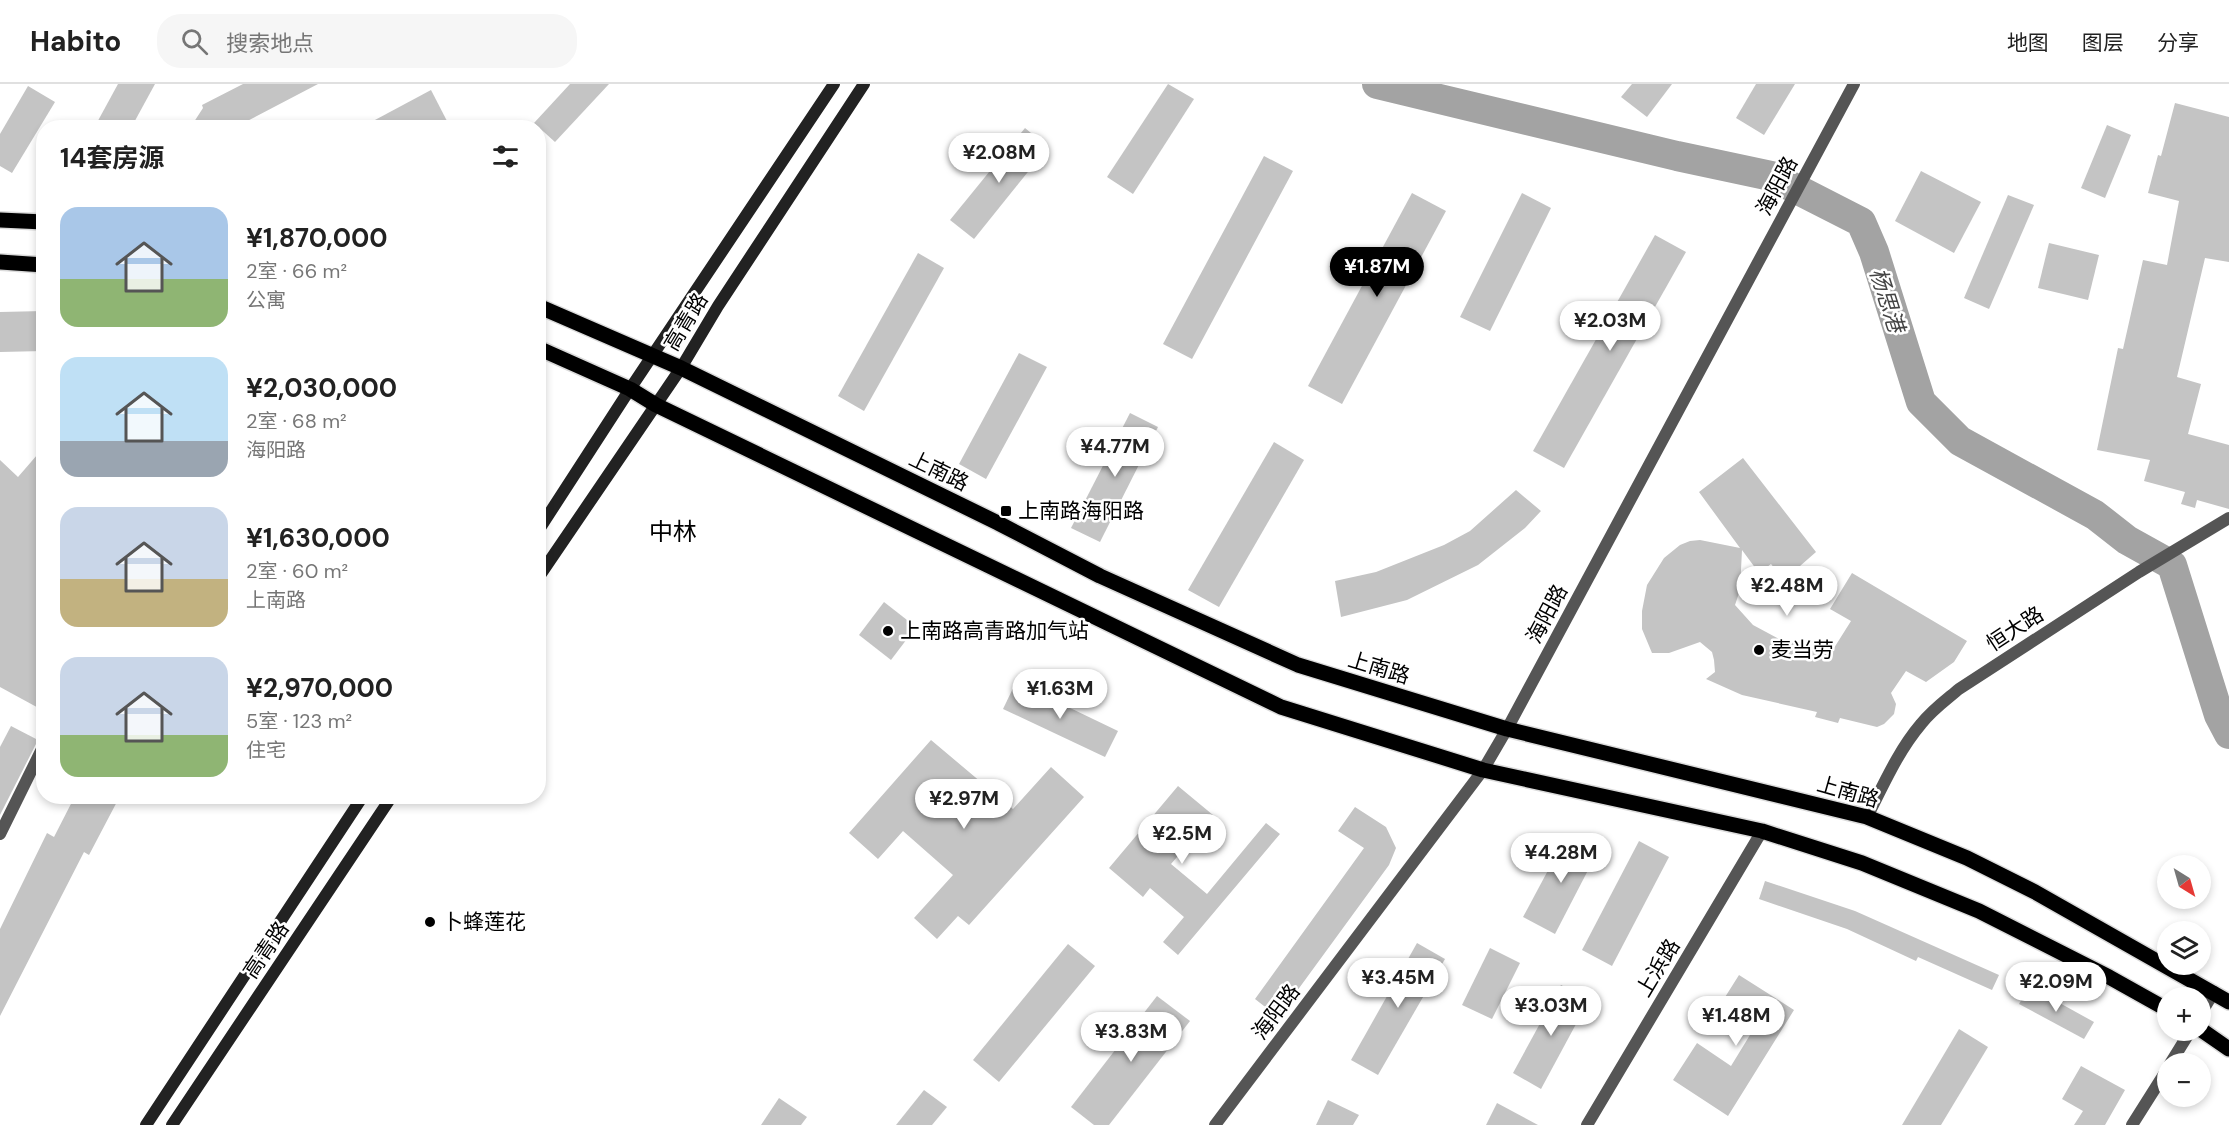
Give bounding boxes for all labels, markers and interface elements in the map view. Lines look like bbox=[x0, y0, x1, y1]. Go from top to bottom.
search box bbox=[157, 14, 577, 68]
text: Habito bbox=[30, 23, 121, 60]
icon: search bbox=[178, 25, 211, 58]
text: 搜索地点 bbox=[226, 29, 314, 58]
text: 地图 bbox=[2007, 29, 2049, 57]
text: 图层 bbox=[2082, 29, 2124, 57]
text: 分享 bbox=[2157, 29, 2199, 57]
pin: ¥2.08M bbox=[950, 133, 1048, 184]
text: ¥2.08M bbox=[962, 139, 1036, 165]
icon: filters bbox=[489, 140, 522, 173]
text: 14套房源 bbox=[60, 141, 164, 175]
street label: 海阳路 bbox=[1750, 152, 1804, 220]
text: ¥1,870,000 bbox=[246, 221, 388, 255]
icon: home bbox=[108, 231, 180, 303]
pin: ¥1.87M bbox=[1328, 247, 1426, 298]
text: ¥1.87M bbox=[1344, 253, 1410, 279]
text: 2室 · 66 m² bbox=[246, 258, 347, 284]
water label: 杨思港 bbox=[1863, 264, 1912, 339]
text: 公寓 bbox=[246, 287, 286, 313]
street label: 高青路 bbox=[658, 288, 714, 356]
pin: ¥2.03M bbox=[1561, 301, 1659, 352]
text: ¥2.03M bbox=[1574, 307, 1646, 333]
text: ¥2,030,000 bbox=[246, 371, 397, 405]
icon: home bbox=[108, 381, 180, 453]
text: 2室 · 68 m² bbox=[246, 408, 347, 434]
pin: ¥4.77M bbox=[1066, 427, 1164, 478]
text: ¥4.77M bbox=[1080, 433, 1150, 459]
text: 海阳路 bbox=[246, 437, 306, 463]
street label: 上南路 bbox=[905, 445, 973, 497]
place label: 上南路海阳路 bbox=[1018, 497, 1144, 525]
marker: 上南路海阳路 bbox=[999, 504, 1013, 518]
district label: 中林 bbox=[649, 516, 697, 547]
text: ¥1,630,000 bbox=[246, 521, 390, 555]
icon: home bbox=[108, 531, 180, 603]
text: 2室 · 60 m² bbox=[246, 558, 348, 584]
pin: ¥2.48M bbox=[1738, 566, 1836, 617]
text: ¥2.48M bbox=[1751, 572, 1823, 598]
street label: 海阳路 bbox=[1520, 580, 1574, 648]
text: 上南路 bbox=[246, 587, 306, 613]
street label: 恒大路 bbox=[1981, 600, 2049, 658]
place label: 上南路高青路加气站 bbox=[900, 617, 1089, 645]
marker: 上南路高青路加气站 bbox=[881, 624, 895, 638]
place label: 麦当劳 bbox=[1771, 636, 1834, 664]
marker: 麦当劳 bbox=[1752, 643, 1766, 657]
street label: 上南路 bbox=[1345, 645, 1413, 691]
pin: ¥1.63M bbox=[1011, 669, 1109, 720]
text: ¥2,970,000 bbox=[246, 671, 393, 705]
text: ¥1.63M bbox=[1026, 675, 1094, 701]
icon: home bbox=[108, 681, 180, 753]
text: 5室 · 123 m² bbox=[246, 708, 352, 734]
text: 住宅 bbox=[246, 737, 286, 763]
street label: 上南路 bbox=[1814, 770, 1882, 814]
pin: ¥2.97M bbox=[915, 779, 1013, 830]
text: ¥2.97M bbox=[929, 785, 999, 811]
pin: ¥2.5M bbox=[1140, 814, 1224, 865]
text: ¥2.5M bbox=[1152, 820, 1212, 846]
pin: ¥4.28M bbox=[1512, 833, 1610, 884]
text: ¥4.28M bbox=[1525, 839, 1597, 865]
north arrow bbox=[2157, 855, 2211, 909]
map controls bbox=[2157, 855, 2211, 1107]
place label: 卜蜂莲花 bbox=[442, 908, 526, 936]
marker: 卜蜂莲花 bbox=[423, 915, 437, 929]
street label: 高青路 bbox=[237, 916, 295, 984]
button: layers bbox=[2157, 921, 2211, 975]
street label: 上浜路 bbox=[1630, 934, 1686, 1002]
pin: ¥3.45M bbox=[1349, 958, 1447, 1009]
pin: ¥2.09M bbox=[2007, 962, 2105, 1013]
text: ¥3.45M bbox=[1361, 964, 1435, 990]
text: ¥2.09M bbox=[2019, 968, 2093, 994]
street label: 海阳路 bbox=[1246, 978, 1306, 1046]
pin: ¥3.03M bbox=[1502, 986, 1600, 1037]
button: + bbox=[2157, 987, 2211, 1041]
text: ¥3.03M bbox=[1514, 992, 1588, 1018]
pin: ¥1.48M bbox=[1687, 996, 1785, 1047]
text: ¥1.48M bbox=[1702, 1002, 1770, 1028]
pin: ¥3.83M bbox=[1082, 1012, 1180, 1063]
text: ¥3.83M bbox=[1095, 1018, 1167, 1044]
button: − bbox=[2157, 1053, 2211, 1107]

